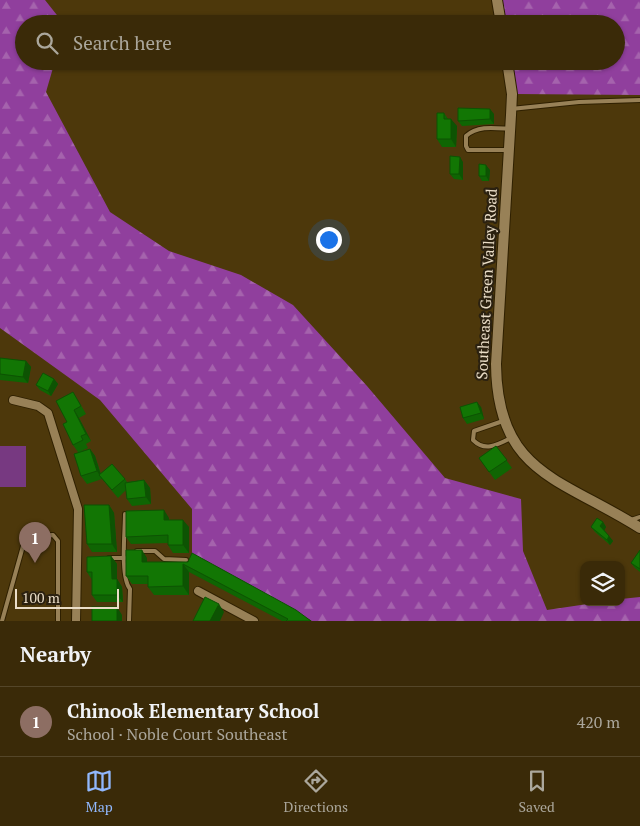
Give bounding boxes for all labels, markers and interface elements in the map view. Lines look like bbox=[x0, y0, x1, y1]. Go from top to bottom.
search box bbox=[15, 15, 625, 70]
icon: search bbox=[33, 29, 61, 57]
text: Search here bbox=[73, 30, 172, 55]
street label: Southeast Green Valley Road bbox=[471, 188, 501, 380]
your location bbox=[316, 227, 342, 253]
pin: 1 bbox=[19, 522, 51, 563]
map controls bbox=[580, 561, 625, 606]
button: layers bbox=[580, 561, 625, 606]
scale bar bbox=[15, 586, 119, 609]
text: 100 m bbox=[22, 588, 60, 607]
text: Nearby bbox=[20, 640, 91, 668]
text: Chinook Elementary School bbox=[67, 698, 319, 723]
text: 1 bbox=[31, 711, 41, 733]
text: 420 m bbox=[577, 711, 620, 733]
text: School · Noble Court Southeast bbox=[67, 723, 287, 745]
tab: Map bbox=[85, 767, 113, 816]
tab: Directions bbox=[284, 767, 348, 816]
tab: Saved bbox=[519, 767, 555, 816]

